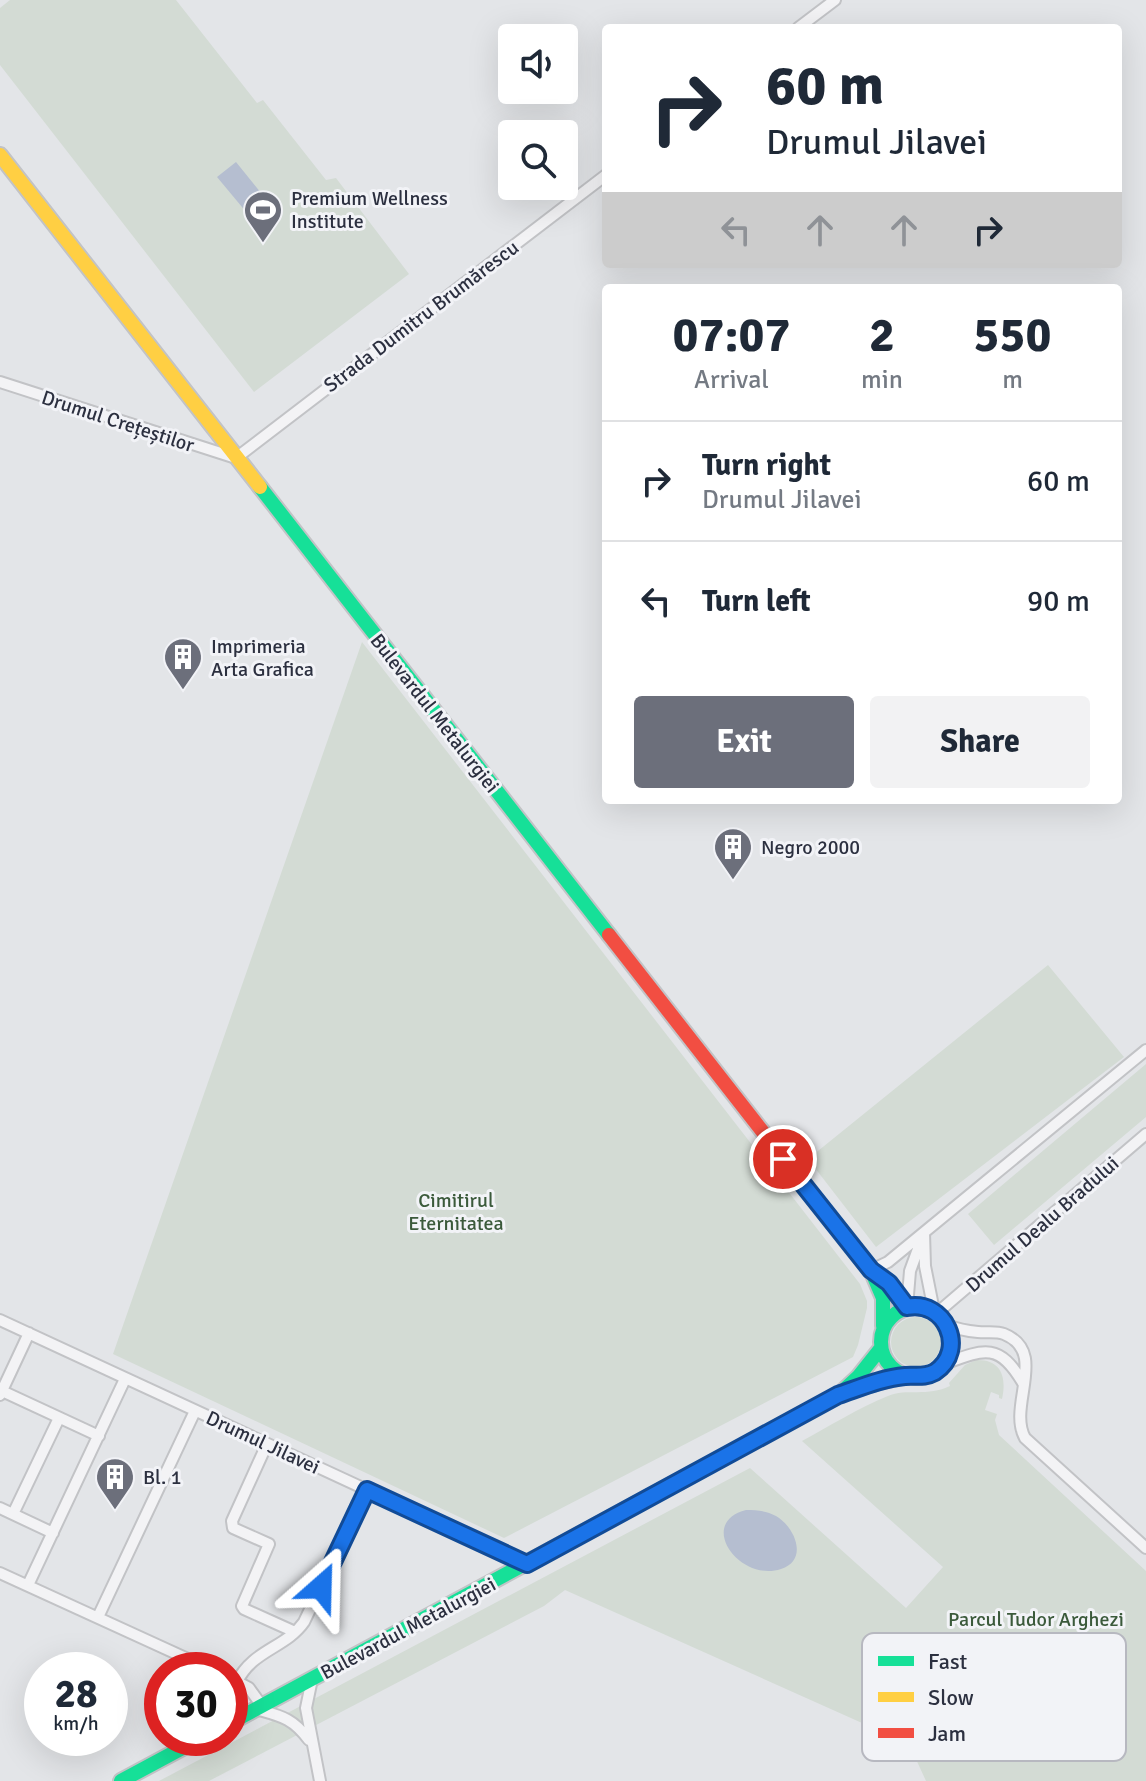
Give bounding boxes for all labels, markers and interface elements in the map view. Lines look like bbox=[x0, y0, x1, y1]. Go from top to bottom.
map controls bbox=[498, 24, 578, 200]
button: sound bbox=[498, 24, 578, 104]
text: 60 m bbox=[766, 51, 884, 120]
icon: right bbox=[634, 56, 738, 160]
button: search bbox=[498, 120, 578, 200]
text: Drumul Jilavei bbox=[766, 120, 987, 165]
place label: Premium Wellness Institute bbox=[291, 186, 448, 234]
sports icon: Premium Wellness Institute bbox=[242, 189, 284, 244]
icon: left bbox=[714, 208, 758, 252]
icon: ahead bbox=[798, 208, 842, 252]
icon: ahead bbox=[882, 208, 926, 252]
icon: right bbox=[966, 208, 1010, 252]
street label: Strada Dumitru Brumărescu bbox=[319, 235, 524, 398]
text: 07:07 bbox=[673, 306, 790, 365]
text: 2 bbox=[869, 306, 895, 365]
text: 550 bbox=[974, 306, 1051, 365]
text: Arrival bbox=[694, 364, 769, 396]
text: min bbox=[861, 364, 903, 396]
text: m bbox=[1002, 364, 1023, 396]
street label: Drumul Crețeștilor bbox=[38, 385, 198, 458]
text: Turn right bbox=[702, 447, 831, 484]
icon: right bbox=[634, 459, 678, 503]
text: 60 m bbox=[1027, 463, 1090, 500]
text: Drumul Jilavei bbox=[702, 484, 862, 516]
icon: left bbox=[634, 579, 678, 623]
text: Turn left bbox=[702, 583, 811, 620]
text: 90 m bbox=[1027, 583, 1090, 620]
street label: Bulevardul Metalurgiei bbox=[365, 629, 505, 798]
place label: Imprimeria Arta Grafica bbox=[211, 634, 314, 682]
building icon: Imprimeria Arta Grafica bbox=[162, 636, 204, 691]
button: Exit bbox=[634, 696, 854, 788]
button: Share bbox=[870, 696, 1090, 788]
building icon: Negro 2000 bbox=[712, 826, 754, 881]
place label: Negro 2000 bbox=[761, 835, 860, 860]
pin bbox=[749, 1125, 817, 1193]
icon: arrive bbox=[761, 1137, 805, 1181]
street label: Drumul Dealu Bradului bbox=[961, 1151, 1124, 1298]
park label: Cimitirul Eternitatea bbox=[408, 1188, 504, 1236]
street label: Drumul Jilavei bbox=[202, 1405, 324, 1480]
building icon: Bl. 1 bbox=[94, 1456, 136, 1511]
place label: Bl. 1 bbox=[143, 1465, 181, 1490]
position arrow bbox=[279, 1545, 363, 1629]
street label: Bulevardul Metalurgiei bbox=[316, 1572, 500, 1685]
park label: Parcul Tudor Arghezi bbox=[948, 1607, 1124, 1632]
legend bbox=[862, 1633, 1126, 1761]
text: Fast bbox=[928, 1648, 968, 1675]
speed limit sign: 30 bbox=[144, 1652, 248, 1756]
text: 28 bbox=[54, 1669, 98, 1719]
text: Slow bbox=[928, 1684, 974, 1711]
text: km/h bbox=[53, 1711, 99, 1736]
text: Jam bbox=[928, 1720, 966, 1747]

